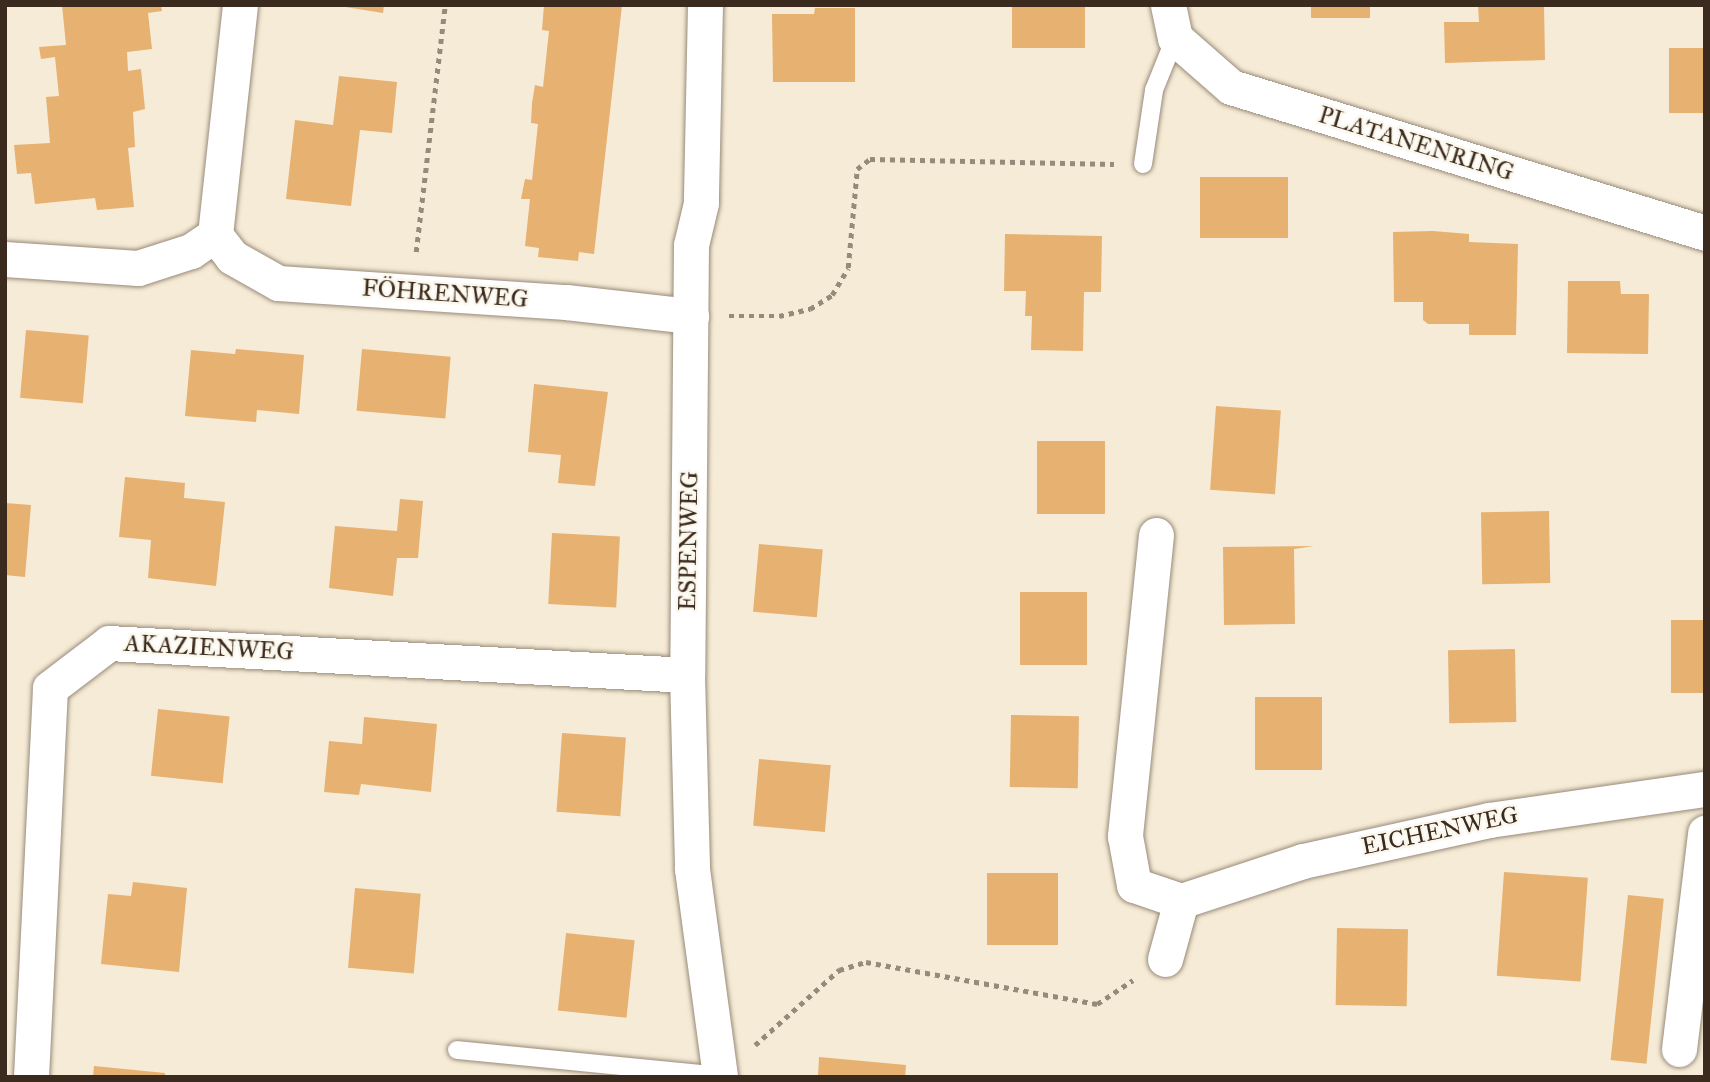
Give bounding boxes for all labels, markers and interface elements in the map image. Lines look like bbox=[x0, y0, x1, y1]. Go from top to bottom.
street label: PLATANENRING bbox=[1315, 101, 1517, 187]
street label: FÖHRENWEG bbox=[361, 274, 529, 314]
street label: ESPENWEG bbox=[673, 471, 705, 611]
street label: AKAZIENWEG bbox=[124, 629, 294, 667]
street label: EICHENWEG bbox=[1359, 800, 1521, 862]

